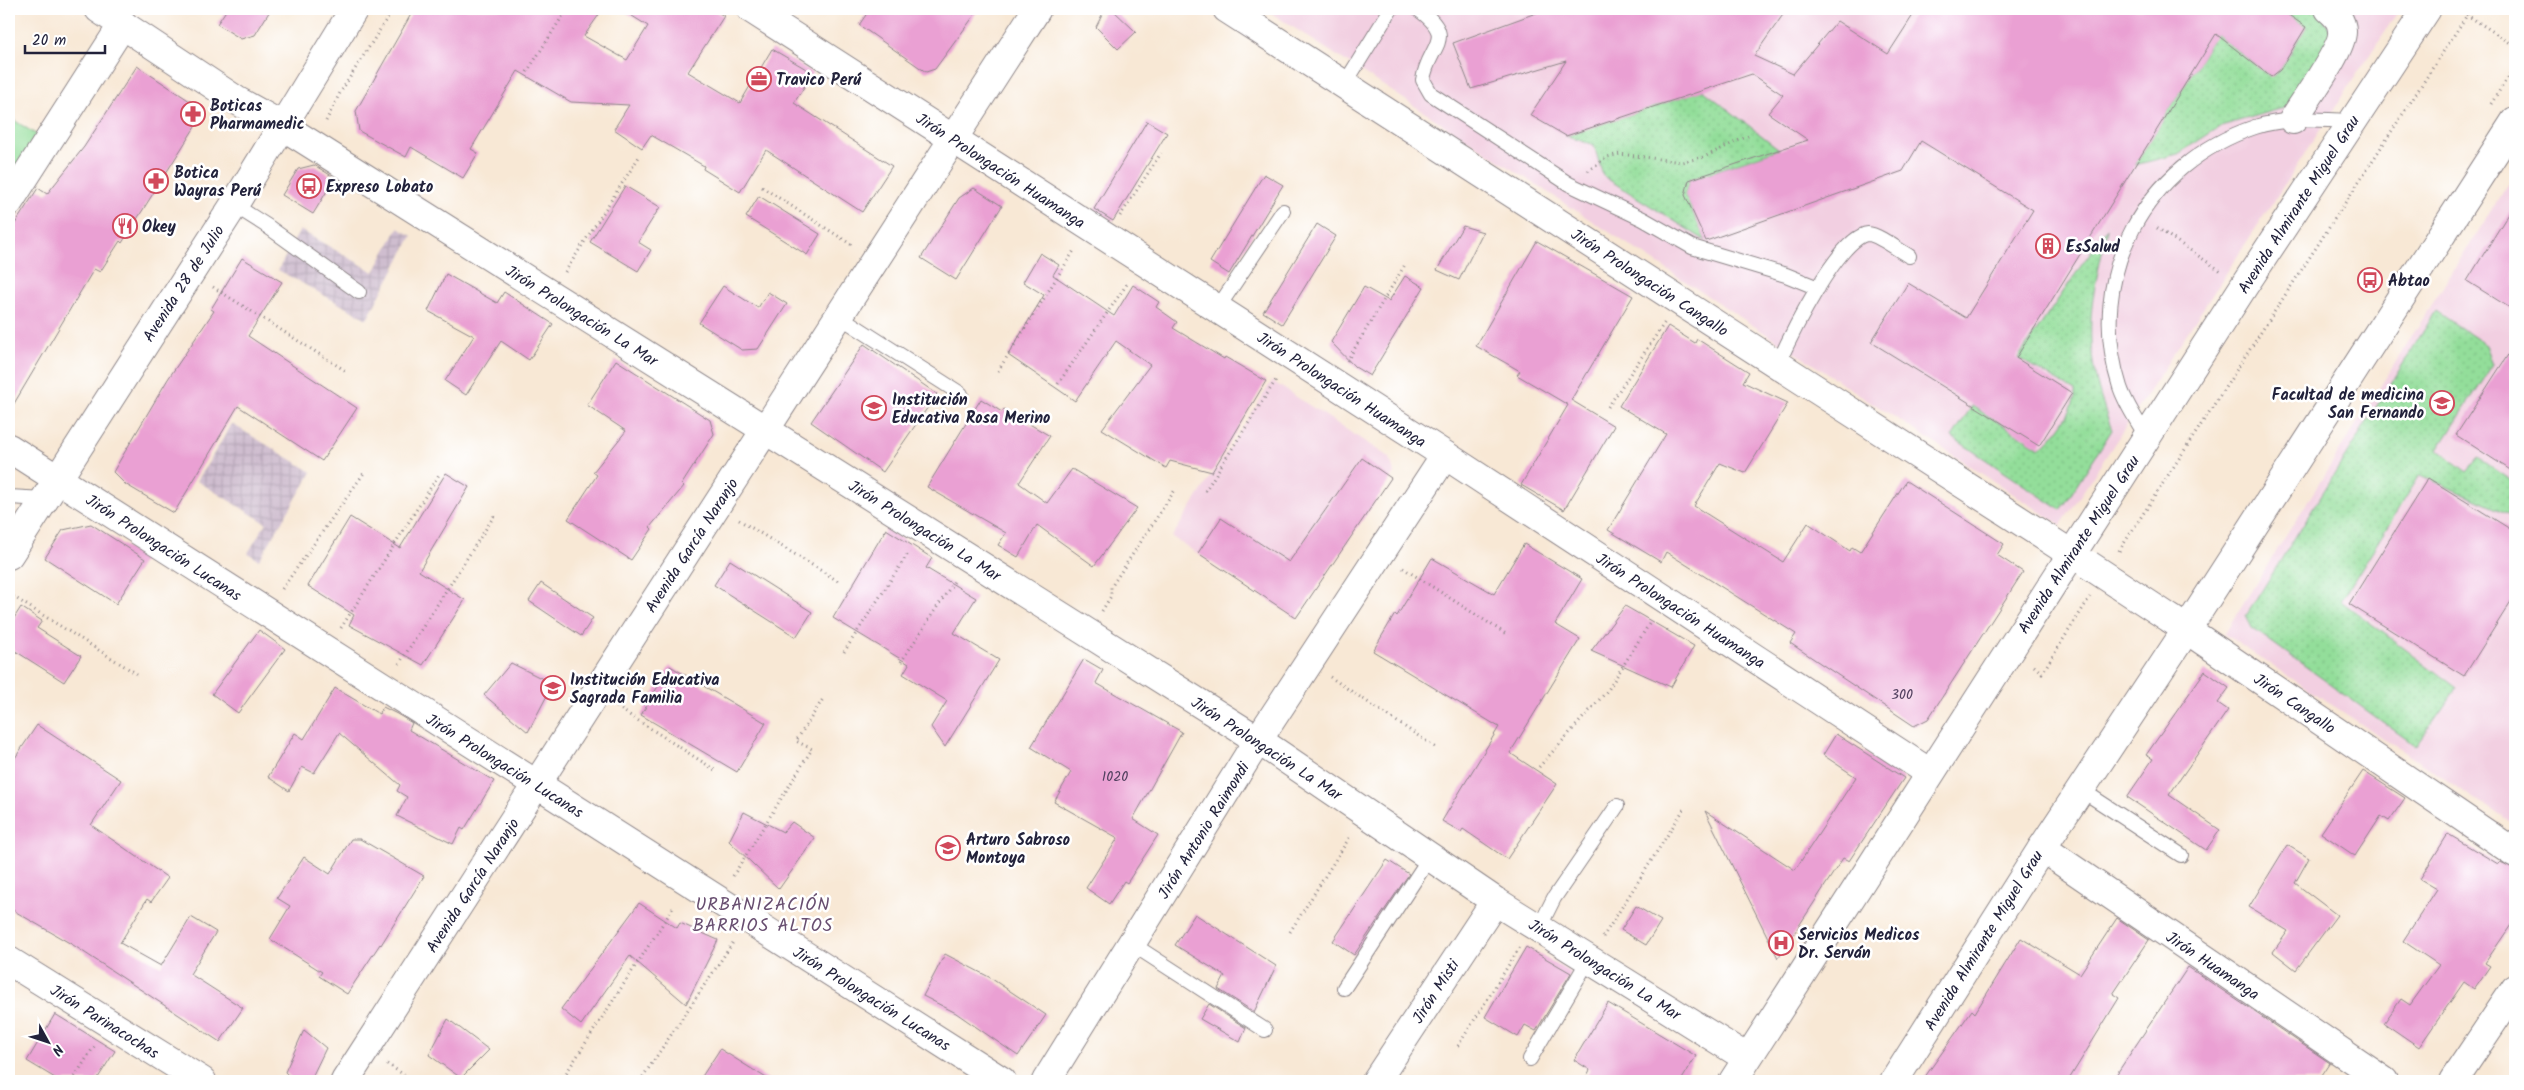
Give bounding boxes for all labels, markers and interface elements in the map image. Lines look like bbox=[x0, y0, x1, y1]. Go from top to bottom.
scale bar bbox=[25, 22, 105, 54]
text: 20 m bbox=[32, 29, 66, 53]
office icon: Travico Perú bbox=[746, 66, 772, 92]
place label: Travico Perú bbox=[776, 68, 862, 93]
place label: Boticas Pharmamedic bbox=[210, 94, 305, 137]
pharmacy icon: Boticas Pharmamedic bbox=[180, 101, 206, 127]
street label: Jirón Prolongación Huamanga bbox=[910, 107, 1090, 236]
street label: Avenida Almirante Miguel Grau bbox=[2232, 110, 2367, 299]
place label: Botica Wayras Perú bbox=[174, 161, 262, 204]
pharmacy icon: Botica Wayras Perú bbox=[143, 168, 169, 194]
bus stop icon: Expreso Lobato bbox=[296, 173, 322, 199]
place label: Expreso Lobato bbox=[326, 175, 433, 200]
restaurant icon: Okey bbox=[112, 213, 138, 239]
place label: Okey bbox=[142, 215, 177, 240]
street label: Avenida 28 de Julio bbox=[137, 220, 232, 347]
street label: Jirón Prolongación Cangallo bbox=[1565, 223, 1733, 344]
building icon: EsSalud bbox=[2035, 233, 2061, 259]
place label: EsSalud bbox=[2066, 235, 2120, 260]
street label: Jirón Prolongación La Mar bbox=[500, 259, 664, 374]
bus stop icon: Abtao bbox=[2357, 267, 2383, 293]
place label: Abtao bbox=[2388, 269, 2430, 294]
street label: Jirón Prolongación Huamanga bbox=[1251, 326, 1431, 455]
place label: Facultad de medicina San Fernando bbox=[2272, 383, 2424, 426]
place label: Institución Educativa Rosa Merino bbox=[892, 388, 1050, 431]
school or university icon: Facultad de medicina San Fernando bbox=[2429, 390, 2455, 416]
school or university icon: Institución Educativa Rosa Merino bbox=[861, 395, 887, 421]
street label: Avenida Almirante Miguel Grau bbox=[2012, 450, 2147, 639]
street label: Avenida García Naranjo bbox=[639, 473, 745, 618]
street label: Jirón Prolongación La Mar bbox=[843, 474, 1007, 589]
street label: Jirón Prolongación Lucanas bbox=[80, 488, 246, 608]
street label: Jirón Prolongación Huamanga bbox=[1590, 547, 1770, 676]
street label: Jirón Cangallo bbox=[2248, 667, 2340, 741]
place label: Institución Educativa Sagrada Familia bbox=[570, 668, 719, 711]
school or university icon: Institución Educativa Sagrada Familia bbox=[540, 675, 566, 701]
house number: 300 bbox=[1891, 684, 1913, 706]
street label: Jirón Prolongación La Mar bbox=[1186, 691, 1348, 809]
street label: Jirón Prolongación Lucanas bbox=[420, 707, 588, 825]
street label: Jirón Antonio Raimondi bbox=[1152, 756, 1257, 904]
house number: 1020 bbox=[1102, 766, 1128, 788]
street label: Avenida García Naranjo bbox=[420, 813, 526, 958]
place label: Arturo Sabroso Montoya bbox=[966, 828, 1070, 871]
school or university icon: Arturo Sabroso Montoya bbox=[935, 835, 961, 861]
street label: Avenida Almirante Miguel Grau bbox=[1918, 845, 2050, 1036]
district label: URBANIZACIÓN BARRIOS ALTOS bbox=[693, 891, 833, 941]
street label: Jirón Prolongación La Mar bbox=[1523, 913, 1687, 1028]
place label: Servicios Medicos Dr. Serván bbox=[1798, 923, 1920, 966]
street label: Jirón Huamanga bbox=[2160, 926, 2264, 1007]
hospital icon: Servicios Medicos Dr. Serván bbox=[1768, 930, 1794, 956]
street label: Jirón Prolongación Lucanas bbox=[787, 940, 955, 1058]
street label: Jirón Misti bbox=[1406, 954, 1467, 1029]
street label: Jirón Parinacochas bbox=[45, 979, 164, 1066]
north arrow bbox=[22, 1018, 72, 1068]
text: N bbox=[46, 1039, 68, 1060]

